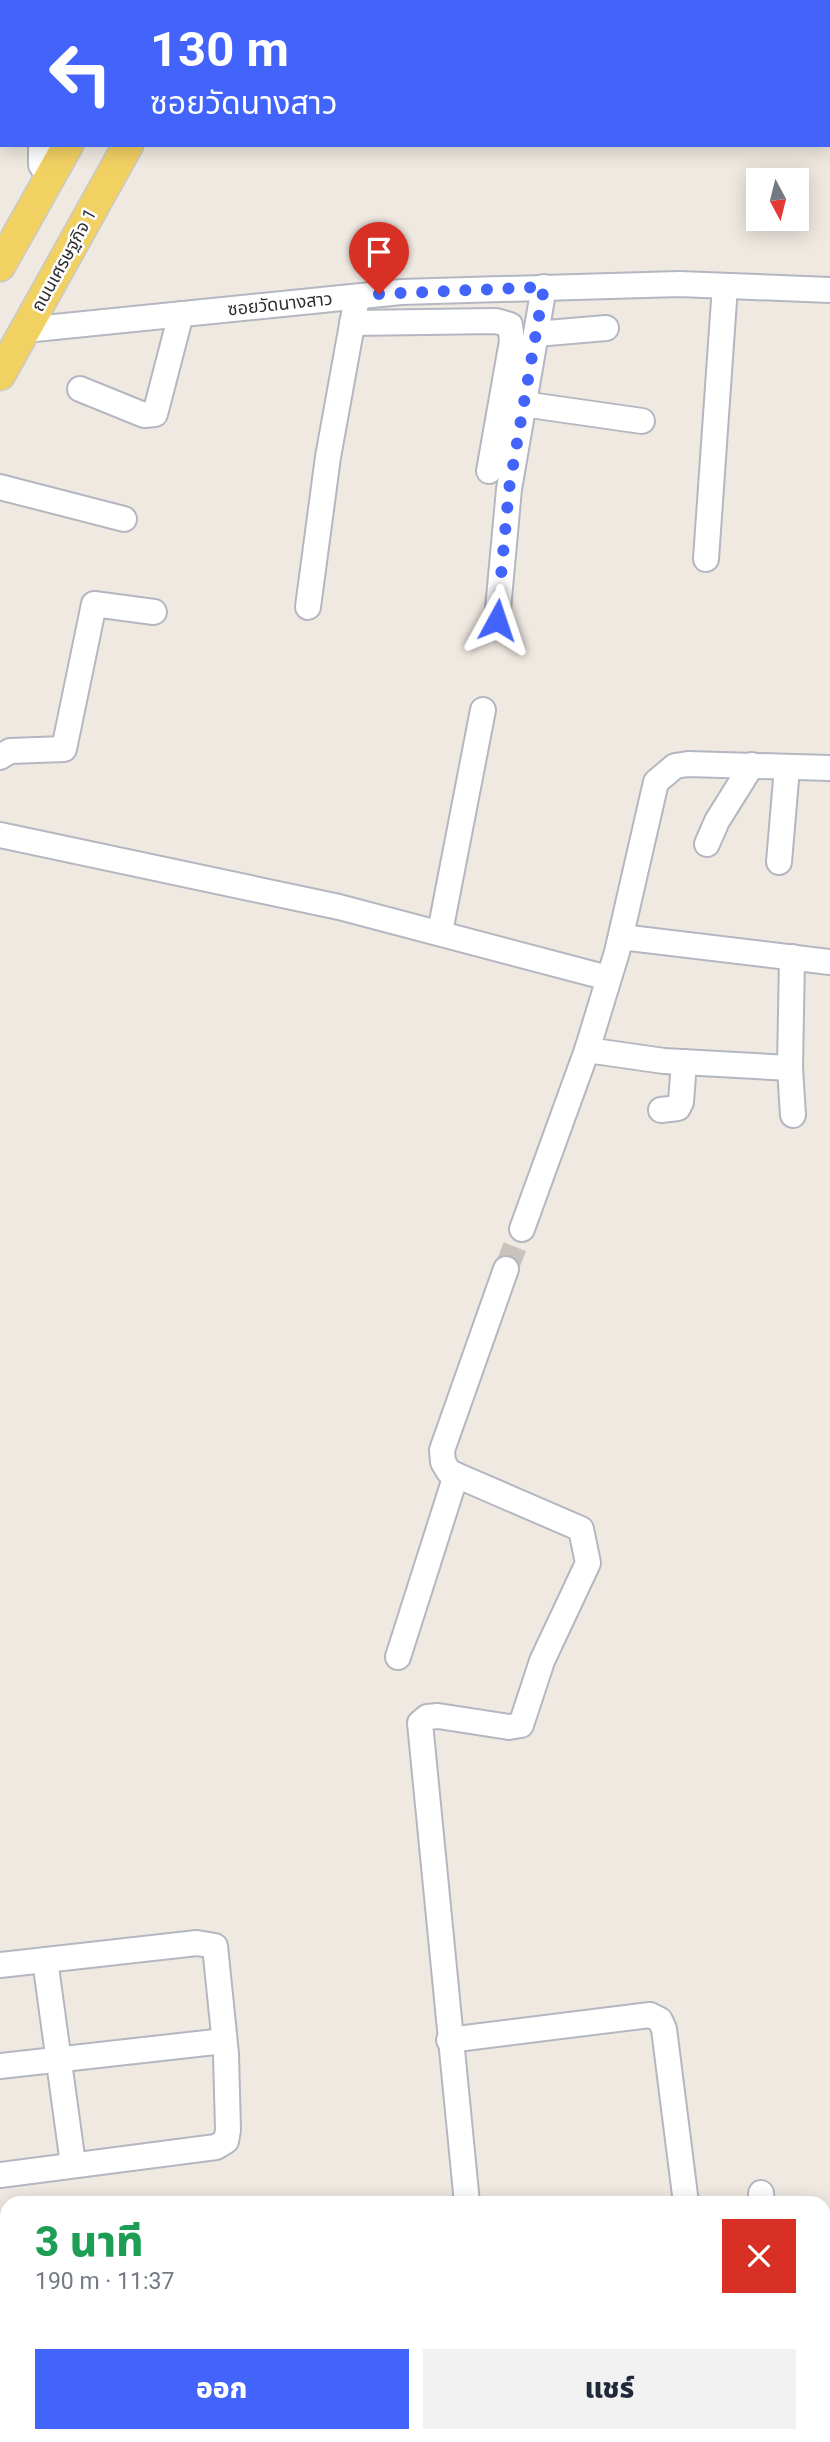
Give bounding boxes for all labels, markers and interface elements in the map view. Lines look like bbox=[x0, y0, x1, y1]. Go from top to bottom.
text: 130 m bbox=[150, 21, 289, 78]
icon: left bbox=[35, 28, 126, 119]
text: ซอยวัดนางสาว bbox=[150, 84, 337, 122]
north arrow bbox=[746, 168, 808, 231]
map controls bbox=[746, 168, 809, 231]
street label: ถนนเศรษฐกิจ 1 bbox=[27, 205, 100, 315]
pin bbox=[349, 222, 409, 294]
icon: arrive bbox=[360, 233, 398, 271]
street label: ซอยวัดนางสาว bbox=[226, 288, 333, 319]
position arrow bbox=[460, 583, 534, 657]
text: 3 นาที bbox=[35, 2217, 143, 2266]
button: close bbox=[722, 2219, 796, 2293]
text: 190 m · 11:37 bbox=[35, 2268, 174, 2295]
button: ออก bbox=[35, 2349, 409, 2429]
button: แชร์ bbox=[423, 2349, 796, 2429]

